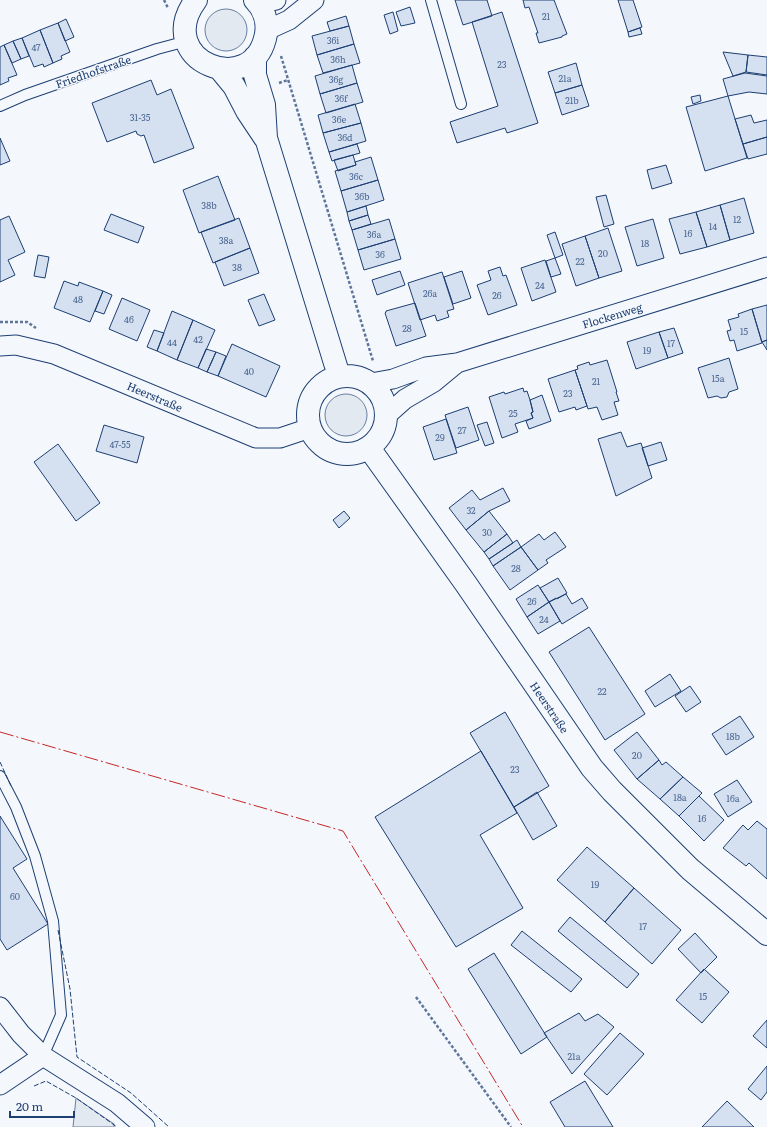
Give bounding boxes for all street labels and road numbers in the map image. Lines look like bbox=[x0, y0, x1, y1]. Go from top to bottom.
street label: Friedhofstraße bbox=[53, 50, 133, 91]
street label: Flockenweg bbox=[580, 298, 645, 332]
street label: Heerstraße bbox=[125, 377, 186, 415]
street label: Heerstraße bbox=[527, 678, 573, 736]

